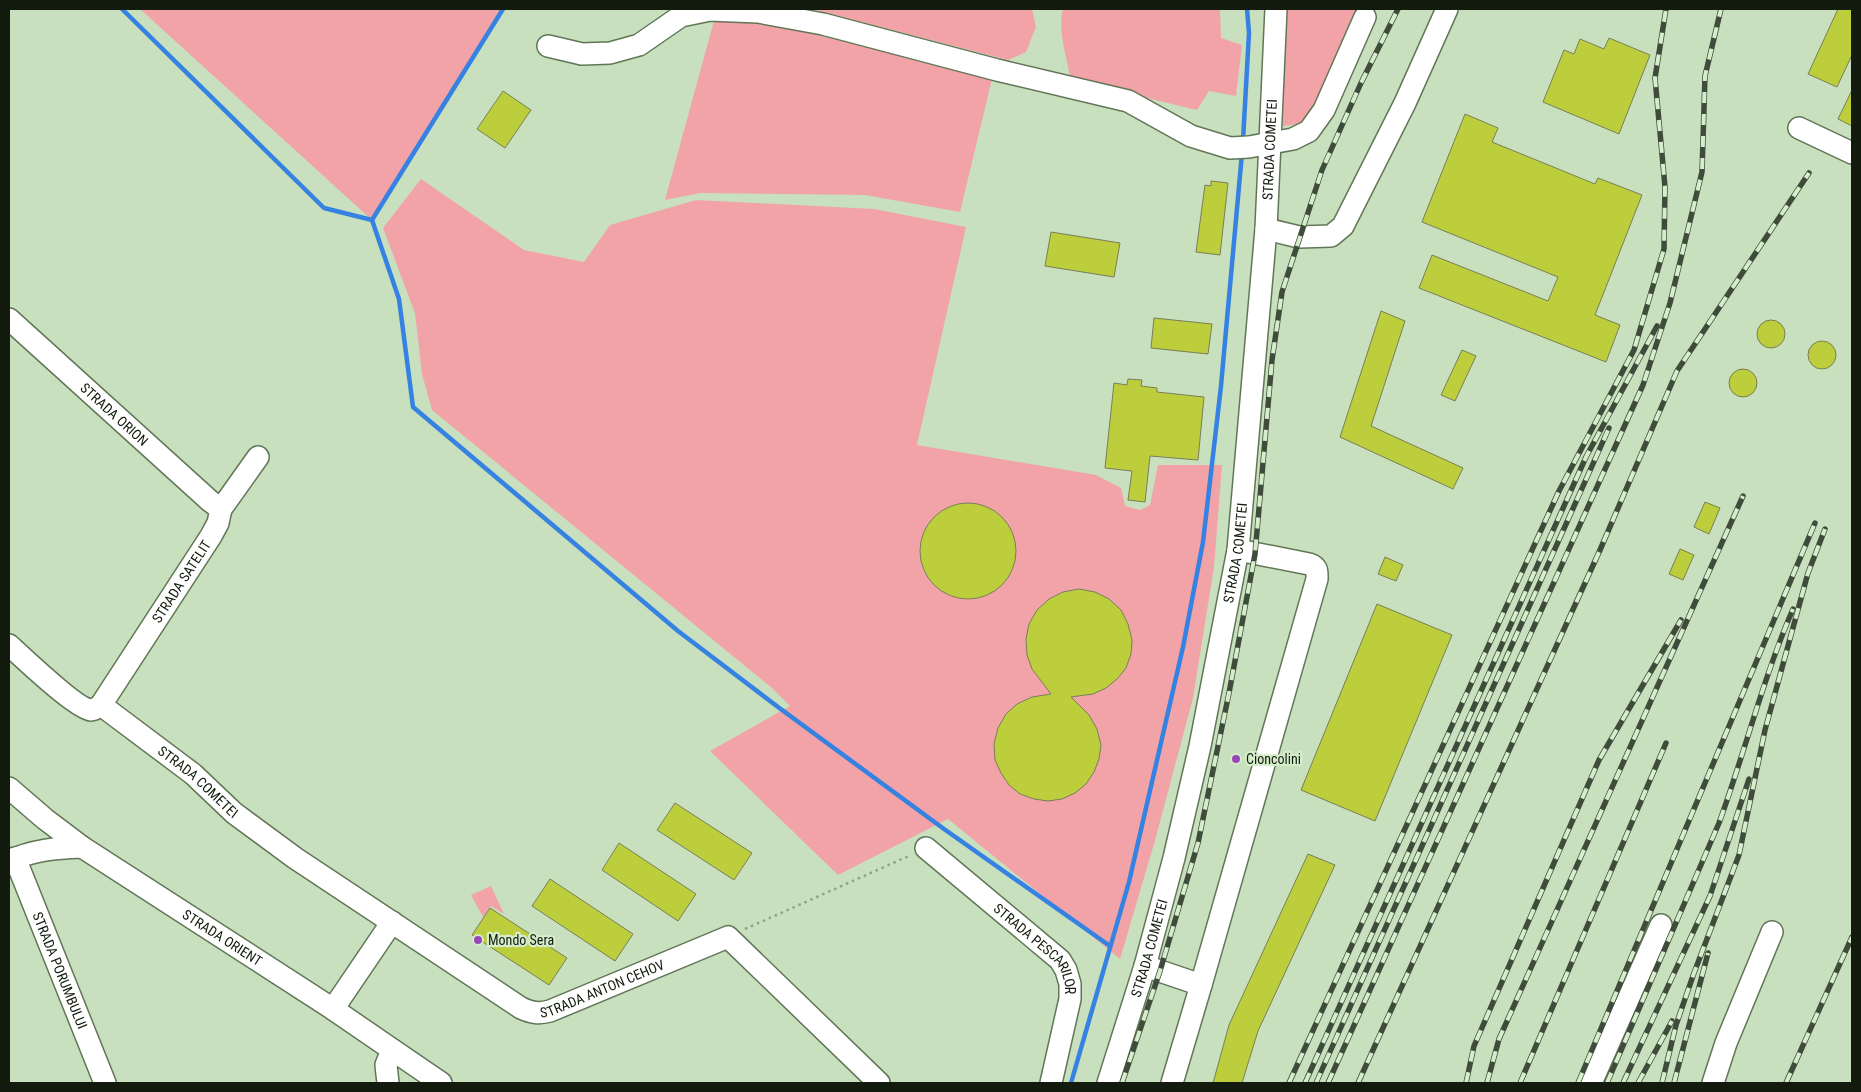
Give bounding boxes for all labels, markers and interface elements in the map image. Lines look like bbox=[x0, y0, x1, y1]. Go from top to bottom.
street label: STRADA COMETEI bbox=[1259, 99, 1280, 200]
street label: STRADA ORION bbox=[77, 380, 151, 449]
street label: STRADA COMETEI bbox=[1220, 502, 1250, 604]
street label: STRADA SATELIT bbox=[149, 537, 214, 626]
street label: STRADA COMETEI bbox=[155, 743, 241, 821]
place label: Cioncolini bbox=[1246, 751, 1301, 767]
marker: Cioncolini bbox=[1230, 753, 1242, 765]
street label: STRADA COMETEI bbox=[1128, 897, 1171, 999]
street label: STRADA PESCARILOR bbox=[991, 900, 1078, 995]
street label: STRADA ORIENT bbox=[180, 906, 265, 969]
street label: STRADA PORUMBULUI bbox=[29, 910, 90, 1031]
place label: Mondo Sera bbox=[488, 932, 554, 948]
marker: Mondo Sera bbox=[472, 934, 484, 946]
street label: STRADA ANTON CEHOV bbox=[539, 956, 667, 1021]

